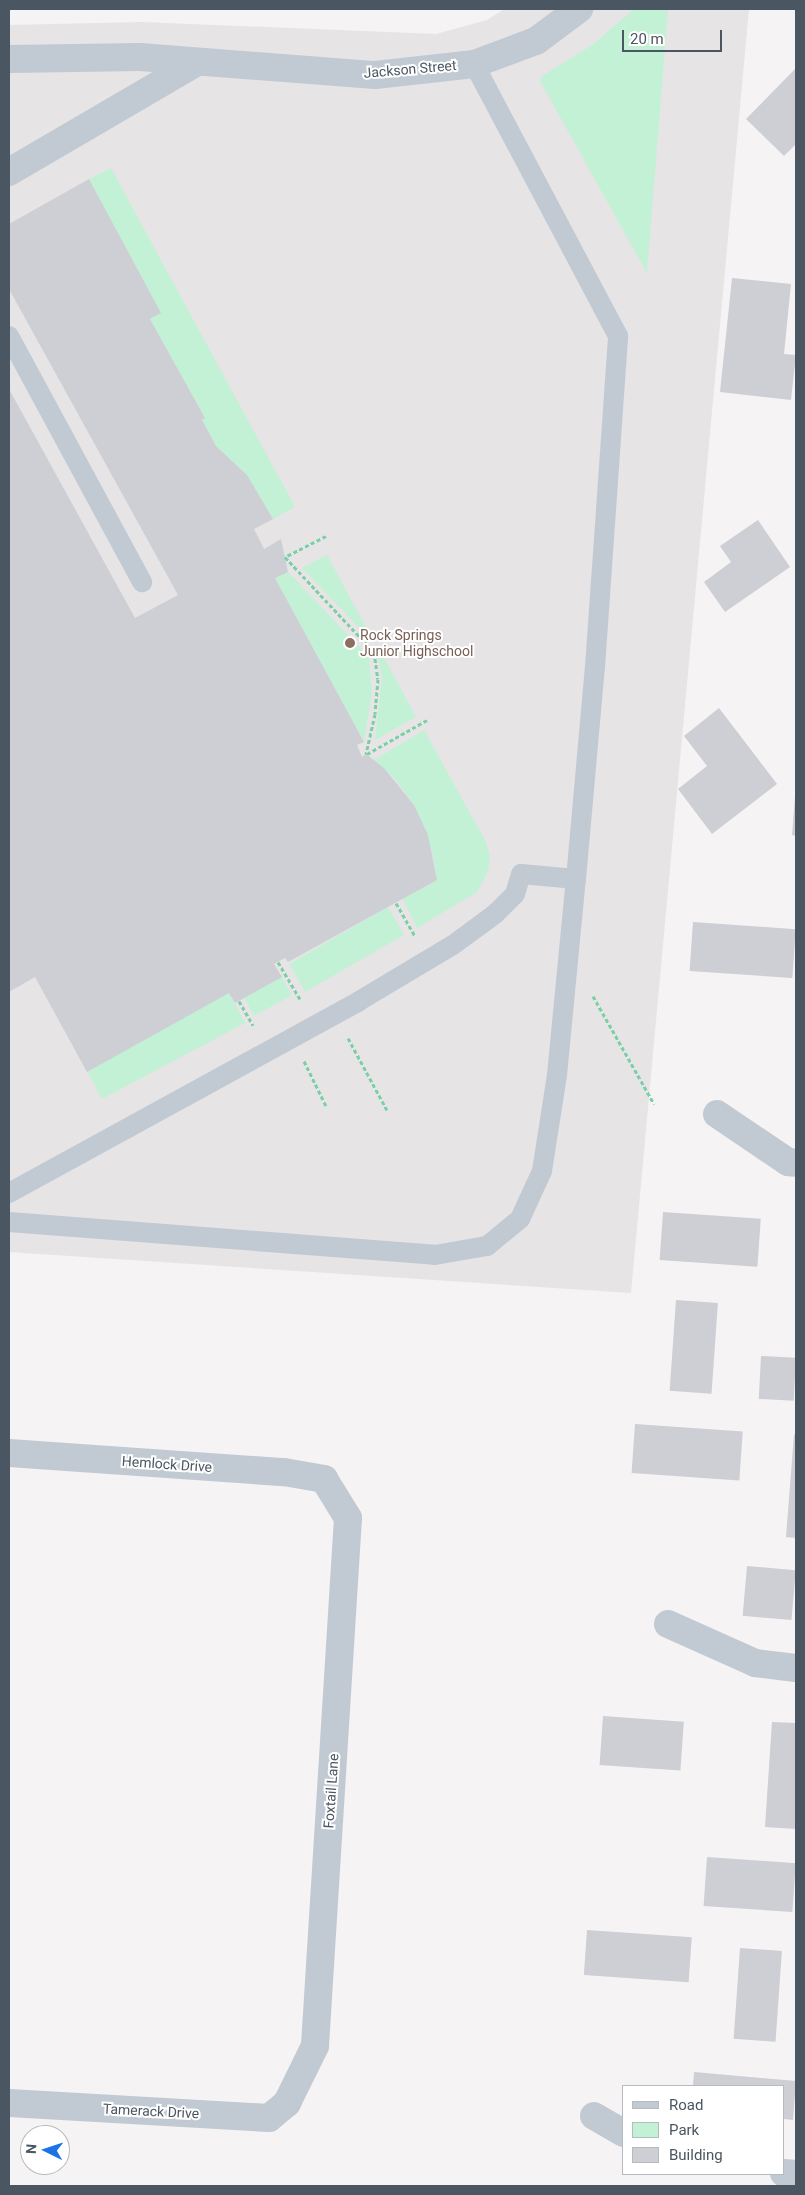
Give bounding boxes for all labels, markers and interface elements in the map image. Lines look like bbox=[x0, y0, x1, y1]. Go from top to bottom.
scale bar bbox=[625, 20, 725, 52]
text: 20 m bbox=[630, 30, 664, 48]
street label: Jackson Street bbox=[363, 57, 457, 81]
place label: Rock Springs Junior Highschool bbox=[360, 627, 473, 660]
marker: Rock Springs Junior Highschool bbox=[344, 637, 356, 649]
street label: Hemlock Drive bbox=[121, 1452, 213, 1476]
street label: Foxtail Lane bbox=[320, 1753, 342, 1829]
legend bbox=[622, 2085, 785, 2175]
text: Road bbox=[669, 2096, 703, 2114]
street label: Tamerack Drive bbox=[102, 2100, 200, 2122]
text: Park bbox=[669, 2121, 699, 2139]
north arrow bbox=[20, 2125, 70, 2175]
text: N bbox=[23, 2144, 39, 2155]
text: Building bbox=[669, 2146, 723, 2164]

